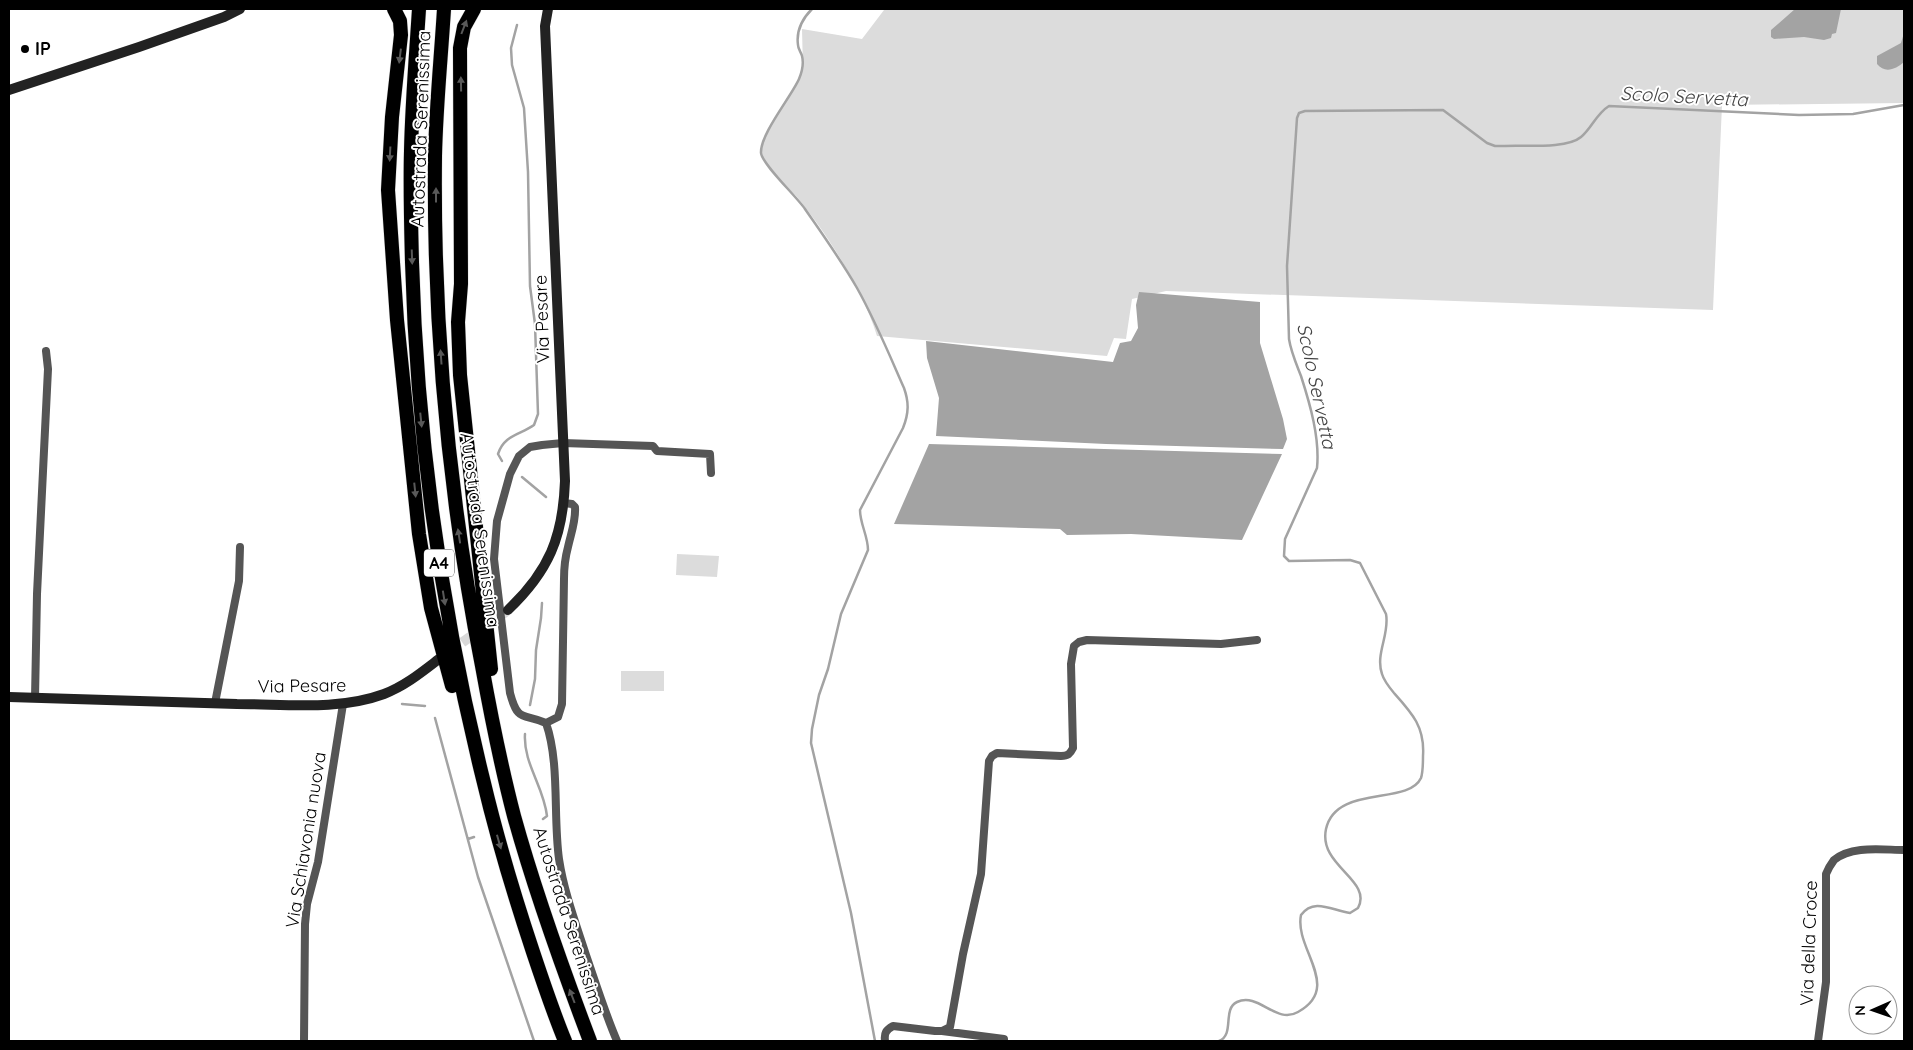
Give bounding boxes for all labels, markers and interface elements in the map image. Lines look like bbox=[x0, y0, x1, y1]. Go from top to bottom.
one-way arrow bbox=[460, 19, 468, 34]
street label: Autostrada Serenissima bbox=[406, 30, 435, 228]
place label: IP bbox=[35, 37, 51, 60]
marker: IP bbox=[19, 43, 31, 55]
one-way arrow bbox=[396, 49, 404, 65]
one-way arrow bbox=[457, 76, 465, 92]
water label: Scolo Servetta bbox=[1620, 81, 1750, 111]
one-way arrow bbox=[386, 146, 394, 162]
one-way arrow bbox=[432, 187, 440, 203]
one-way arrow bbox=[408, 250, 416, 266]
street label: Via Pesare bbox=[528, 274, 555, 364]
water label: Scolo Servetta bbox=[1292, 321, 1342, 452]
one-way arrow bbox=[437, 349, 445, 365]
one-way arrow bbox=[417, 412, 425, 428]
street label: Autostrada Serenissima bbox=[455, 431, 506, 629]
one-way arrow bbox=[411, 482, 419, 498]
one-way arrow bbox=[455, 528, 463, 544]
road number: A4 bbox=[424, 550, 454, 576]
one-way arrow bbox=[441, 590, 449, 606]
street label: Via Pesare bbox=[258, 673, 346, 698]
street label: Via Schiavonia nuova bbox=[280, 750, 331, 930]
street label: Autostrada Serenissima bbox=[528, 824, 611, 1018]
one-way arrow bbox=[496, 834, 504, 849]
street label: Via della Croce bbox=[1795, 880, 1822, 1006]
north arrow bbox=[1848, 985, 1898, 1035]
one-way arrow bbox=[568, 988, 575, 1003]
text: N bbox=[1851, 1005, 1869, 1016]

